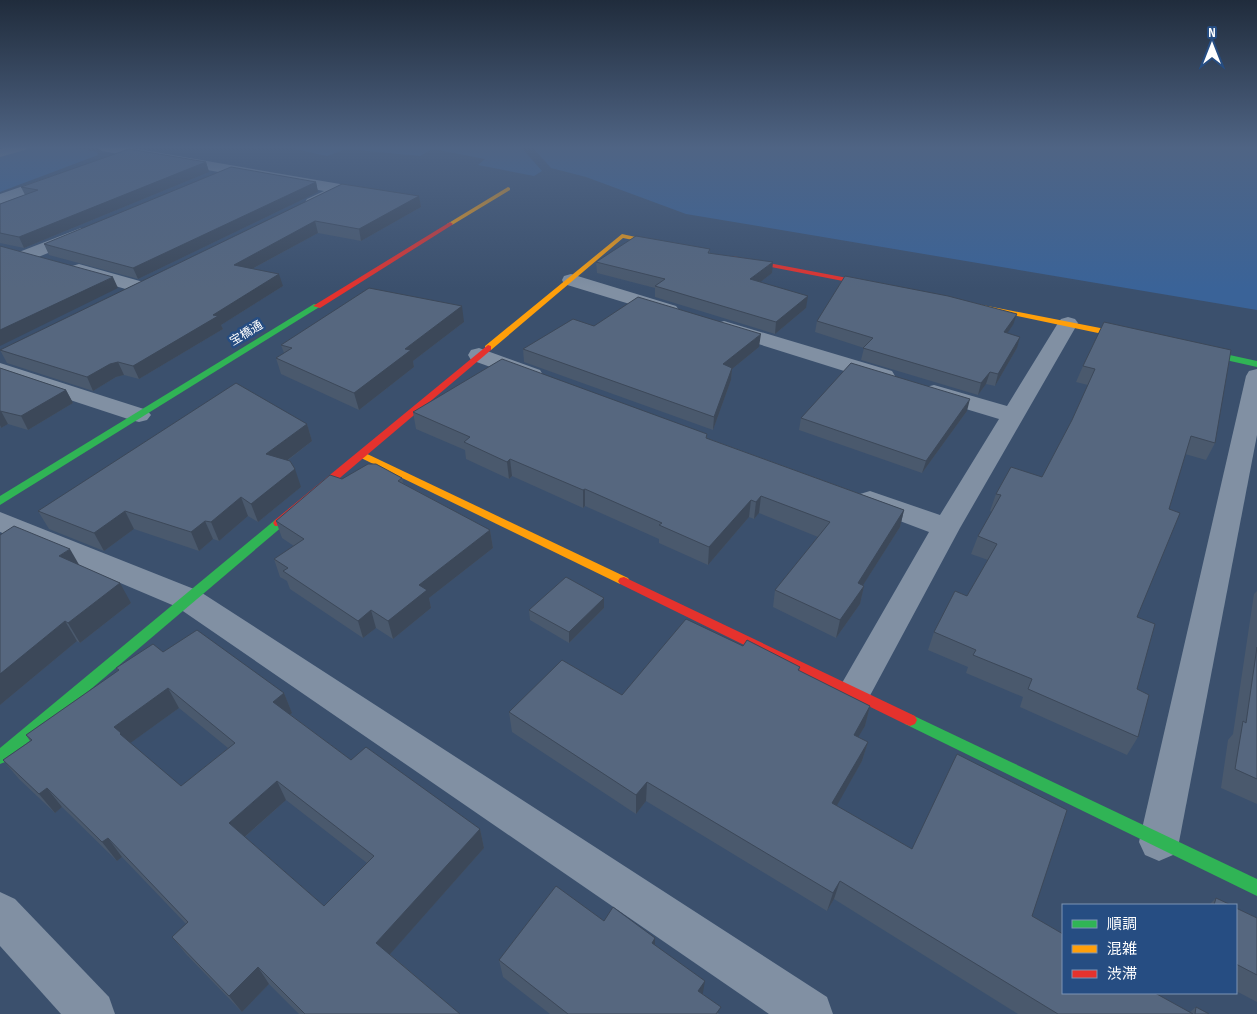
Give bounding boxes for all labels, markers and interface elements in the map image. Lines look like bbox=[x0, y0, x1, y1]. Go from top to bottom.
north arrow bbox=[1187, 20, 1237, 70]
text: N bbox=[1208, 24, 1216, 41]
street label: 宝橋通 bbox=[227, 318, 266, 349]
legend bbox=[1062, 904, 1237, 994]
text: 順調 bbox=[1107, 915, 1137, 934]
text: 混雑 bbox=[1107, 940, 1137, 959]
text: 渋滞 bbox=[1107, 965, 1137, 984]

